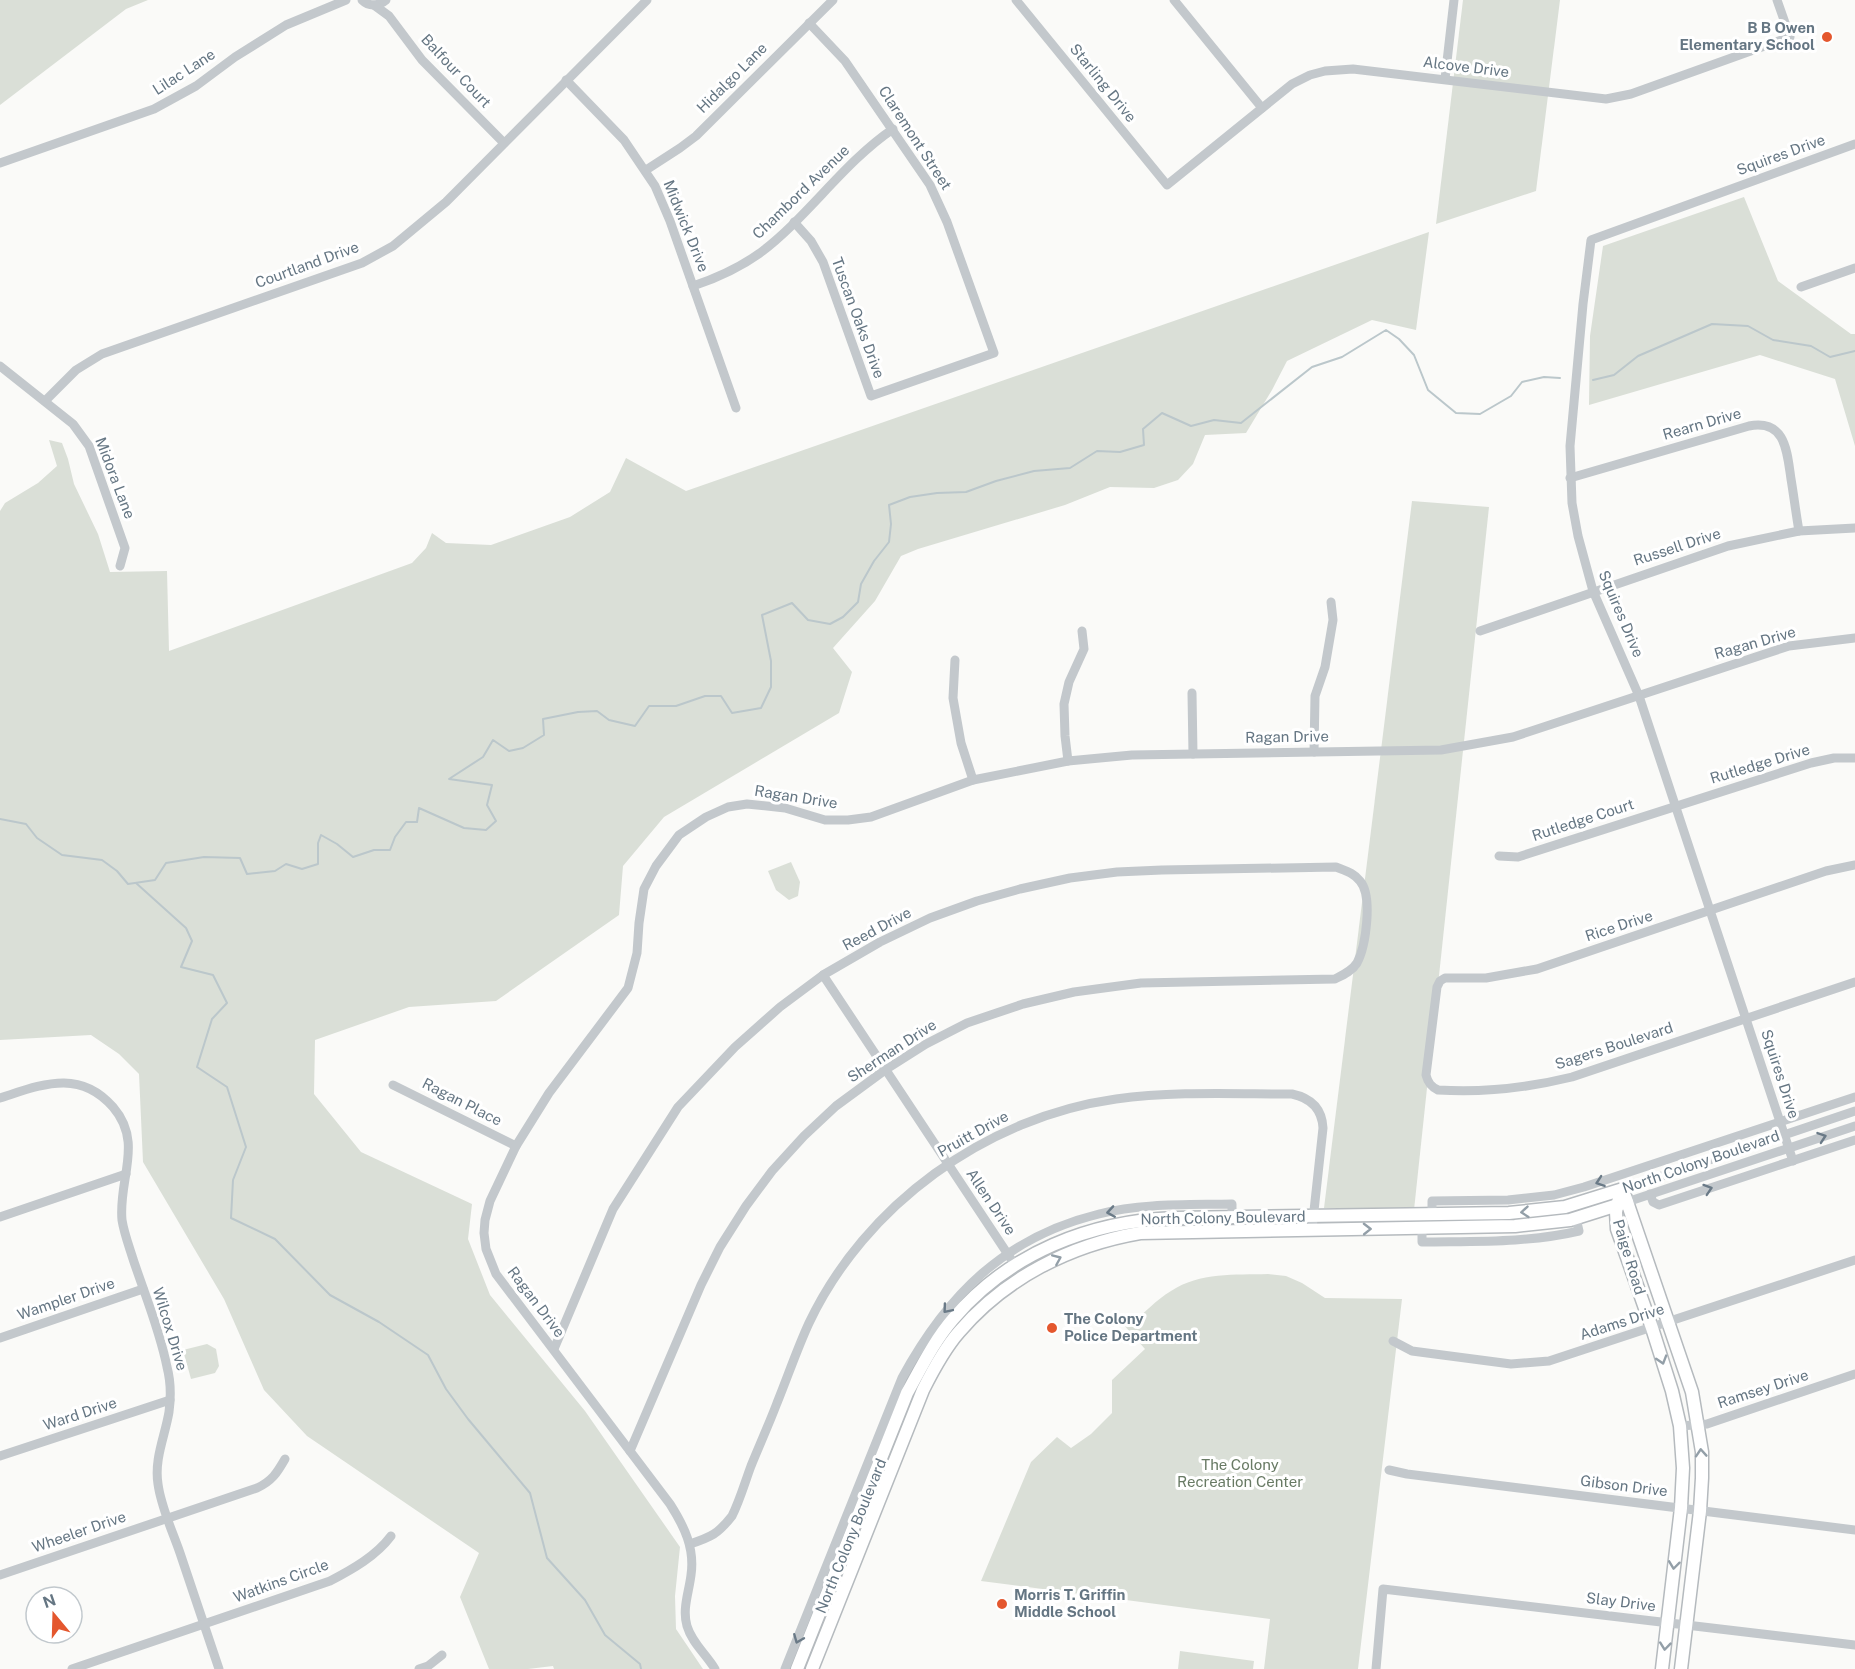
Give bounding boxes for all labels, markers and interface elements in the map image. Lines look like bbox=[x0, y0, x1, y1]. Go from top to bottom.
place label: B B Owen Elementary School bbox=[1679, 19, 1815, 53]
street label: Balfour Court bbox=[418, 30, 495, 111]
marker: B B Owen Elementary School bbox=[1820, 30, 1834, 44]
street label: Hidalgo Lane bbox=[693, 39, 770, 116]
street label: Starling Drive bbox=[1067, 40, 1140, 125]
street label: Lilac Lane bbox=[149, 45, 218, 98]
street label: Alcove Drive bbox=[1422, 53, 1510, 80]
street label: Claremont Street bbox=[875, 83, 955, 193]
street label: Squires Drive bbox=[1734, 131, 1827, 178]
street label: Chambord Avenue bbox=[749, 141, 852, 242]
street label: Midwick Drive bbox=[660, 177, 713, 274]
street label: Courtland Drive bbox=[253, 238, 361, 291]
street label: Tuscan Oaks Drive bbox=[829, 255, 888, 381]
street label: Rearn Drive bbox=[1661, 404, 1743, 443]
street label: Midora Lane bbox=[92, 435, 139, 521]
street label: Russell Drive bbox=[1631, 524, 1723, 569]
street label: Squires Drive bbox=[1595, 568, 1647, 660]
street label: Ragan Drive bbox=[1712, 623, 1798, 662]
street label: Ragan Drive bbox=[1245, 727, 1329, 746]
street label: Rutledge Drive bbox=[1708, 740, 1812, 787]
street label: Ragan Drive bbox=[753, 782, 839, 811]
street label: Rutledge Court bbox=[1530, 795, 1636, 844]
street label: Reed Drive bbox=[839, 903, 914, 954]
street label: Rice Drive bbox=[1583, 907, 1655, 944]
street label: Sherman Drive bbox=[844, 1016, 939, 1086]
street label: Sagers Boulevard bbox=[1553, 1018, 1675, 1073]
street label: Squires Drive bbox=[1758, 1027, 1803, 1121]
street label: Ragan Place bbox=[420, 1074, 505, 1129]
street label: Pruitt Drive bbox=[934, 1107, 1011, 1160]
street label: North Colony Boulevard bbox=[1620, 1127, 1782, 1196]
one-way arrow bbox=[1816, 1131, 1827, 1144]
street label: Allen Drive bbox=[963, 1166, 1020, 1238]
one-way arrow bbox=[1595, 1174, 1606, 1187]
one-way arrow bbox=[1702, 1184, 1713, 1196]
one-way arrow bbox=[1106, 1205, 1115, 1217]
one-way arrow bbox=[1521, 1205, 1530, 1218]
street label: North Colony Boulevard bbox=[1140, 1208, 1306, 1227]
street label: Paige Road bbox=[1610, 1217, 1649, 1297]
one-way arrow bbox=[1363, 1223, 1372, 1235]
one-way arrow bbox=[1050, 1254, 1061, 1266]
street label: Ragan Drive bbox=[504, 1263, 568, 1340]
street label: Wampler Drive bbox=[15, 1274, 117, 1323]
street label: Wilcox Drive bbox=[150, 1285, 191, 1373]
street label: Adams Drive bbox=[1578, 1300, 1666, 1343]
one-way arrow bbox=[943, 1302, 954, 1313]
place label: The Colony Police Department bbox=[1064, 1310, 1198, 1344]
marker: The Colony Police Department bbox=[1045, 1321, 1059, 1335]
one-way arrow bbox=[1655, 1354, 1667, 1365]
street label: Ramsey Drive bbox=[1715, 1366, 1810, 1411]
street label: Ward Drive bbox=[41, 1394, 119, 1433]
one-way arrow bbox=[1695, 1449, 1708, 1458]
street label: North Colony Boulevard bbox=[812, 1456, 889, 1616]
park label: The Colony Recreation Center bbox=[1177, 1456, 1303, 1490]
street label: Gibson Drive bbox=[1579, 1472, 1669, 1499]
street label: Wheeler Drive bbox=[30, 1508, 128, 1556]
street label: Watkins Circle bbox=[231, 1555, 331, 1606]
one-way arrow bbox=[1669, 1561, 1681, 1570]
north arrow bbox=[24, 1585, 84, 1645]
place label: Morris T. Griffin Middle School bbox=[1014, 1586, 1125, 1620]
street label: Slay Drive bbox=[1585, 1589, 1657, 1614]
text: N bbox=[40, 1590, 58, 1612]
marker: Morris T. Griffin Middle School bbox=[995, 1597, 1009, 1611]
one-way arrow bbox=[792, 1633, 805, 1643]
one-way arrow bbox=[1659, 1641, 1672, 1650]

